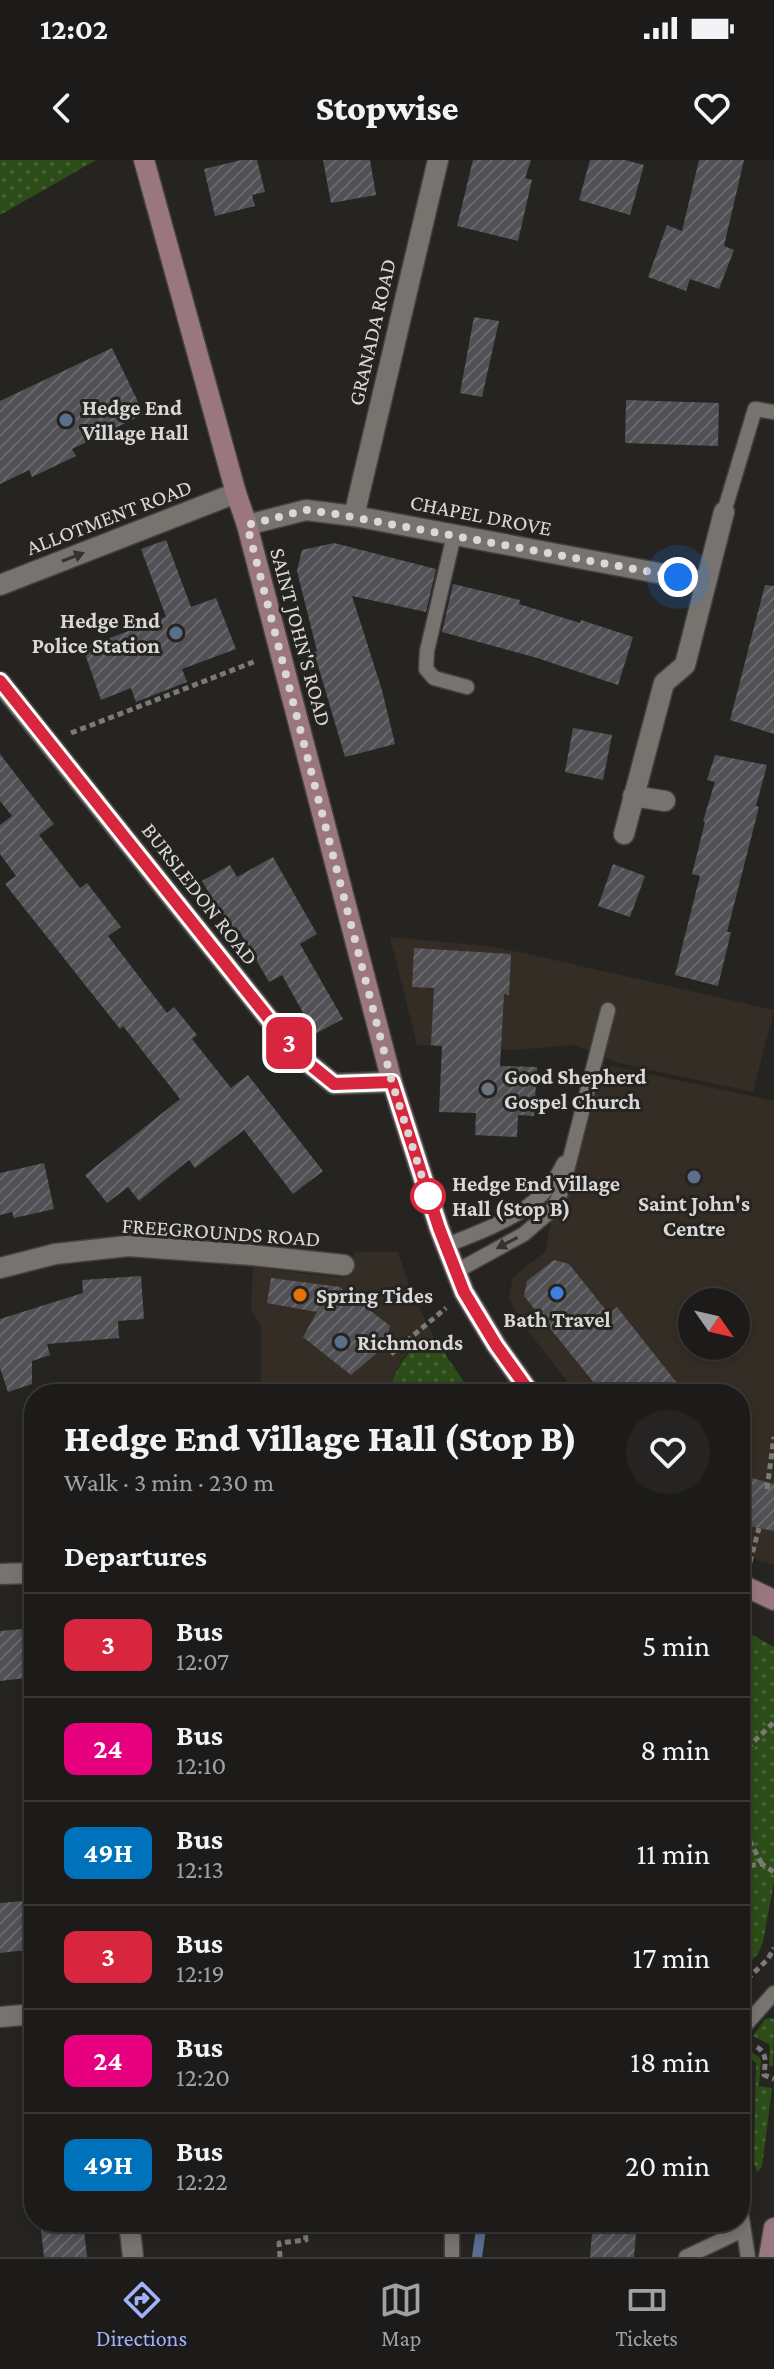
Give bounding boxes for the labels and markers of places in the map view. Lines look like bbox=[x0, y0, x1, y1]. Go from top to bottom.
place label: Hedge End Village Hall bbox=[81, 395, 189, 445]
marker: Hedge End Village Hall bbox=[57, 411, 75, 429]
place label: Hedge End Police Station bbox=[32, 608, 160, 658]
marker: Hedge End Police Station bbox=[167, 624, 185, 642]
place label: Good Shepherd Gospel Church bbox=[504, 1064, 646, 1114]
marker: Good Shepherd Gospel Church bbox=[479, 1080, 497, 1098]
marker: Saint John's Centre bbox=[685, 1168, 703, 1186]
place label: Hedge End Village Hall (Stop B) bbox=[452, 1171, 620, 1222]
marker: Hedge End Village Hall (Stop B) bbox=[411, 1179, 445, 1213]
place label: Saint John's Centre bbox=[638, 1191, 750, 1241]
place label: Spring Tides bbox=[316, 1283, 433, 1308]
marker: Bath Travel bbox=[548, 1284, 566, 1302]
marker: Spring Tides bbox=[291, 1286, 309, 1304]
place label: Bath Travel bbox=[503, 1307, 611, 1332]
place label: Richmonds bbox=[357, 1330, 463, 1355]
marker: Richmonds bbox=[332, 1333, 350, 1351]

